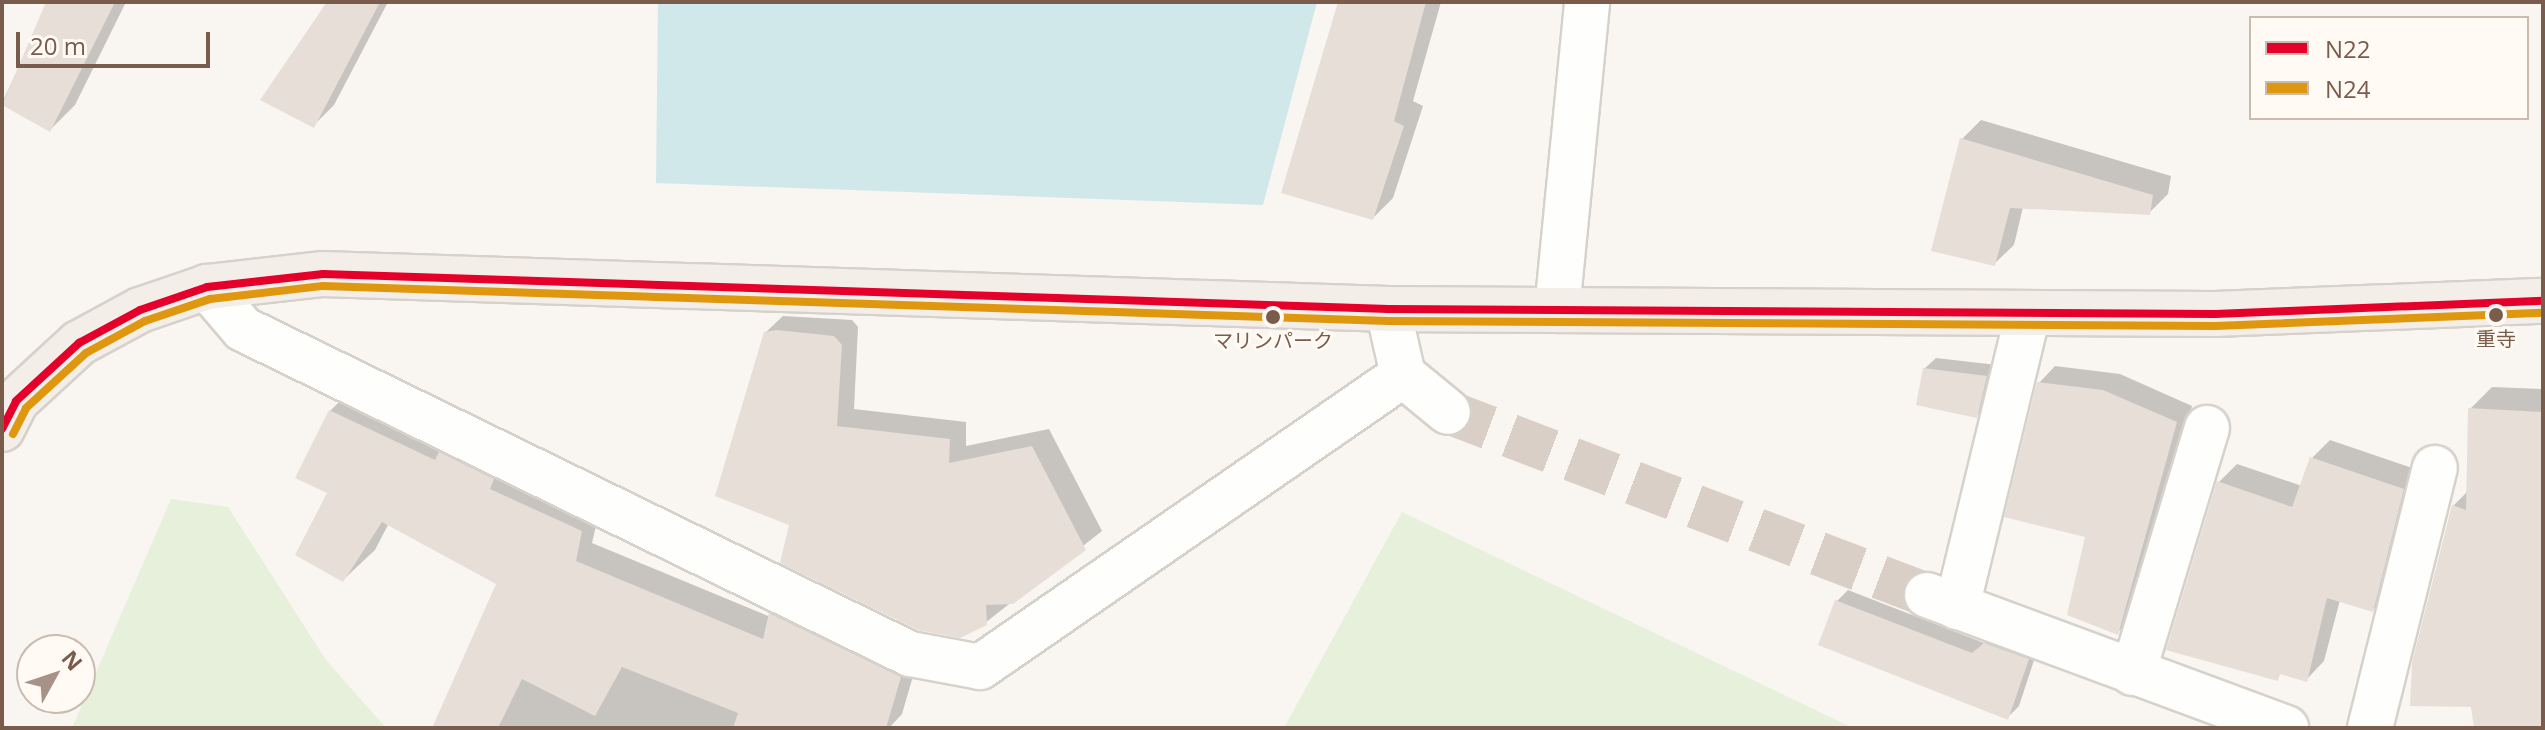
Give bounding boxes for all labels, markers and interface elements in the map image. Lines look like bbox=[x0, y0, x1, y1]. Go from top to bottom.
scale bar bbox=[20, 16, 214, 66]
legend bbox=[2249, 16, 2529, 120]
text: 20 m bbox=[30, 29, 86, 62]
text: N22 bbox=[2325, 32, 2371, 65]
text: N24 bbox=[2325, 72, 2371, 105]
marker: 重寺 bbox=[2488, 307, 2504, 323]
marker: マリンパーク bbox=[1265, 309, 1281, 325]
place label: 重寺 bbox=[2476, 326, 2516, 350]
place label: マリンパーク bbox=[1213, 328, 1333, 352]
north arrow bbox=[16, 634, 96, 714]
text: N bbox=[56, 643, 90, 676]

